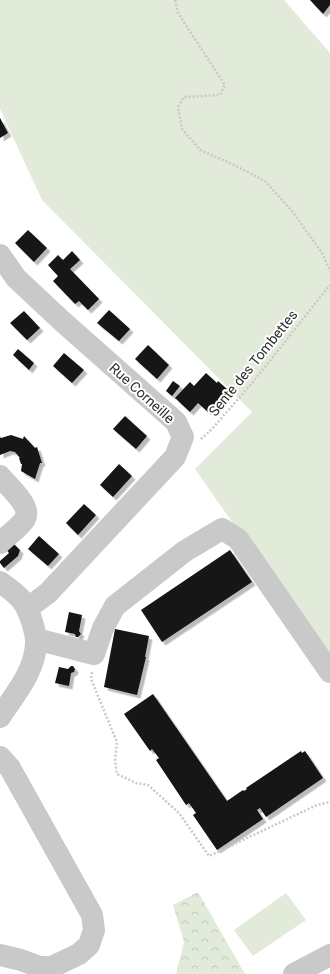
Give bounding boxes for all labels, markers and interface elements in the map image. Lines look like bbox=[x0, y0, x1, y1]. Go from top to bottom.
street label: Sente des Tombettes bbox=[205, 307, 301, 419]
street label: Rue Corneille bbox=[106, 360, 178, 426]

